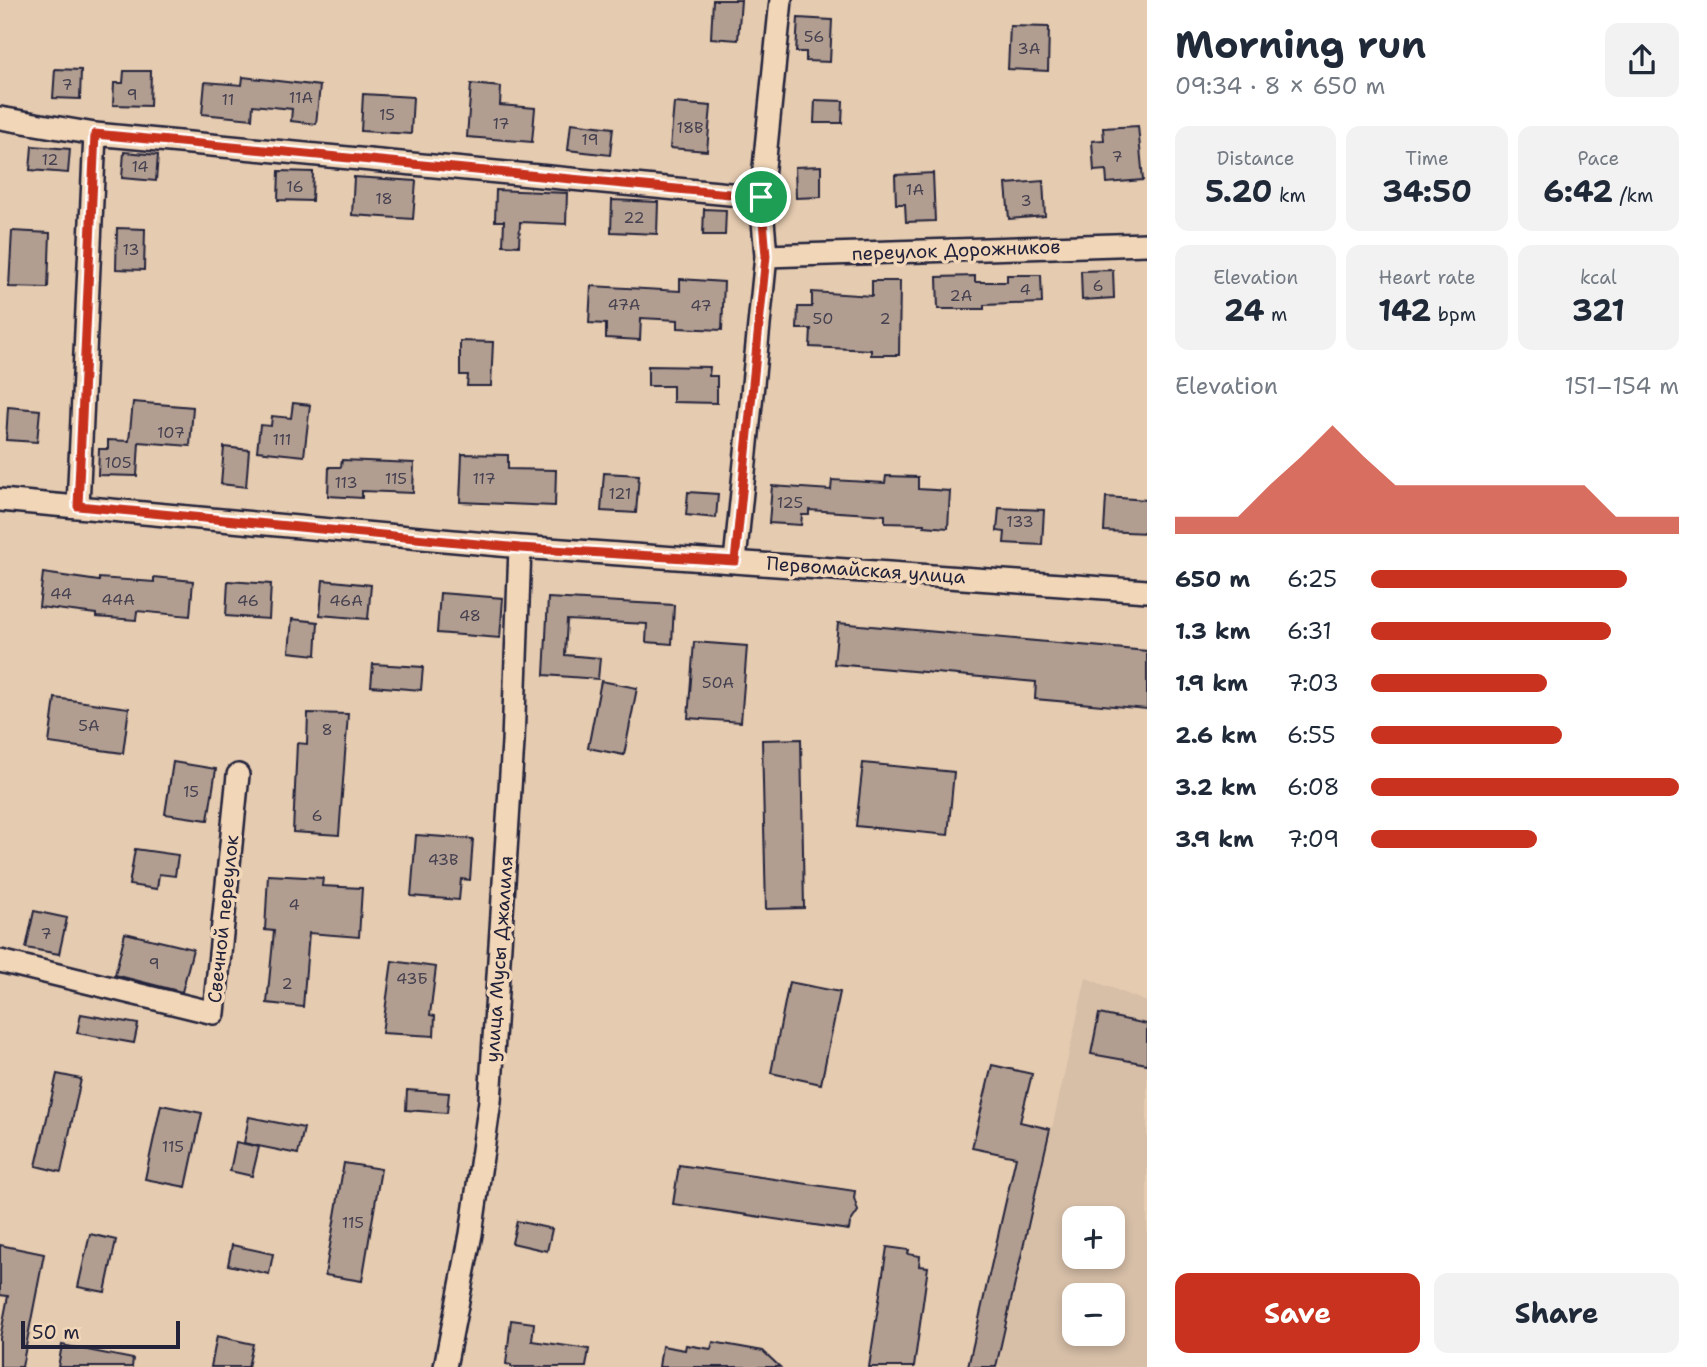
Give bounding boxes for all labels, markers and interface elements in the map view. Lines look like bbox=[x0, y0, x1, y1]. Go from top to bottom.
text: Morning run bbox=[1175, 19, 1426, 70]
button: share bbox=[1605, 23, 1679, 97]
house number: 56 bbox=[804, 26, 824, 47]
house number: 3А bbox=[1018, 38, 1040, 59]
text: 09:34 · 8 × 650 m bbox=[1175, 71, 1385, 101]
house number: 7 bbox=[61, 74, 73, 95]
house number: 9 bbox=[126, 84, 138, 105]
house number: 11А bbox=[289, 87, 313, 108]
house number: 11 bbox=[222, 89, 234, 110]
house number: 15 bbox=[379, 104, 395, 125]
house number: 17 bbox=[492, 113, 510, 134]
house number: 18В bbox=[676, 117, 704, 138]
house number: 19 bbox=[581, 129, 599, 150]
house number: 7 bbox=[1111, 146, 1123, 167]
text: Distance bbox=[1217, 146, 1295, 171]
text: Time bbox=[1405, 146, 1449, 171]
text: Pace bbox=[1577, 146, 1619, 171]
house number: 12 bbox=[41, 149, 59, 170]
house number: 14 bbox=[131, 156, 149, 177]
pin bbox=[731, 167, 791, 227]
text: 5.20 bbox=[1205, 171, 1273, 212]
text: 34:50 bbox=[1382, 171, 1472, 212]
text: 6:42 bbox=[1543, 171, 1613, 212]
house number: 16 bbox=[286, 176, 304, 197]
icon: arrive bbox=[742, 178, 780, 216]
house number: 1А bbox=[906, 179, 924, 200]
text: km bbox=[1273, 183, 1306, 208]
text: /km bbox=[1613, 183, 1653, 208]
house number: 18 bbox=[375, 188, 393, 209]
house number: 3 bbox=[1020, 190, 1032, 211]
house number: 22 bbox=[623, 207, 645, 228]
street label: переулок Дорожников bbox=[851, 234, 1061, 266]
house number: 13 bbox=[122, 239, 140, 260]
text: Elevation bbox=[1213, 265, 1298, 290]
text: Heart rate bbox=[1379, 265, 1475, 290]
text: kcal bbox=[1580, 265, 1617, 290]
house number: 6 bbox=[1092, 275, 1104, 296]
house number: 4 bbox=[1019, 279, 1031, 300]
house number: 2А bbox=[950, 285, 972, 306]
text: 24 bbox=[1224, 290, 1265, 331]
text: 142 bbox=[1378, 290, 1431, 331]
text: 321 bbox=[1572, 290, 1625, 331]
house number: 47А bbox=[608, 294, 640, 315]
house number: 47 bbox=[690, 295, 712, 316]
text: m bbox=[1265, 302, 1287, 327]
text: bpm bbox=[1431, 302, 1476, 327]
house number: 50 bbox=[813, 308, 833, 329]
house number: 2 bbox=[879, 308, 891, 329]
text: Elevation bbox=[1175, 371, 1278, 401]
text: 151–154 m bbox=[1564, 371, 1679, 401]
house number: 107 bbox=[157, 422, 185, 443]
house number: 111 bbox=[273, 429, 291, 450]
house number: 105 bbox=[104, 452, 132, 473]
house number: 115 bbox=[385, 468, 407, 489]
house number: 117 bbox=[472, 468, 496, 489]
house number: 113 bbox=[334, 472, 358, 493]
house number: 121 bbox=[609, 483, 631, 504]
house number: 125 bbox=[777, 492, 803, 513]
house number: 133 bbox=[1006, 511, 1034, 532]
street label: Первомайская улица bbox=[766, 551, 967, 589]
text: 650 m bbox=[1175, 564, 1250, 594]
text: 6:25 bbox=[1287, 564, 1337, 594]
house number: 44 bbox=[50, 583, 72, 604]
house number: 44А bbox=[101, 589, 135, 610]
house number: 46 bbox=[237, 590, 259, 611]
house number: 46А bbox=[329, 590, 363, 611]
house number: 48 bbox=[459, 605, 481, 626]
text: 1.3 km bbox=[1175, 616, 1250, 646]
text: 6:31 bbox=[1287, 616, 1332, 646]
text: 1.9 km bbox=[1175, 668, 1248, 698]
text: 7:03 bbox=[1287, 668, 1339, 698]
house number: 50А bbox=[702, 672, 734, 693]
house number: 5А bbox=[78, 715, 100, 736]
house number: 8 bbox=[321, 719, 333, 740]
text: 2.6 km bbox=[1175, 720, 1257, 750]
text: 6:55 bbox=[1287, 720, 1336, 750]
text: 3.2 km bbox=[1175, 772, 1257, 802]
text: 6:08 bbox=[1287, 772, 1340, 802]
house number: 15 bbox=[183, 781, 199, 802]
house number: 6 bbox=[311, 805, 323, 826]
text: 3.9 km bbox=[1175, 824, 1254, 854]
text: 7:09 bbox=[1287, 824, 1339, 854]
street label: Свечной переулок bbox=[202, 834, 244, 1004]
house number: 43В bbox=[428, 849, 458, 870]
street label: улица Мусы Джалиля bbox=[479, 855, 519, 1063]
house number: 4 bbox=[288, 894, 300, 915]
house number: 7 bbox=[40, 923, 52, 944]
house number: 9 bbox=[148, 953, 160, 974]
house number: 43Б bbox=[396, 968, 428, 989]
house number: 2 bbox=[281, 973, 293, 994]
house number: 115 bbox=[162, 1136, 184, 1157]
map controls bbox=[1062, 1206, 1125, 1346]
button: + bbox=[1062, 1206, 1125, 1269]
house number: 115 bbox=[342, 1212, 364, 1233]
button: Save bbox=[1175, 1273, 1420, 1353]
button: Share bbox=[1434, 1273, 1679, 1353]
button: − bbox=[1062, 1283, 1125, 1346]
scale bar bbox=[21, 1318, 180, 1350]
text: 50 m bbox=[32, 1320, 80, 1345]

